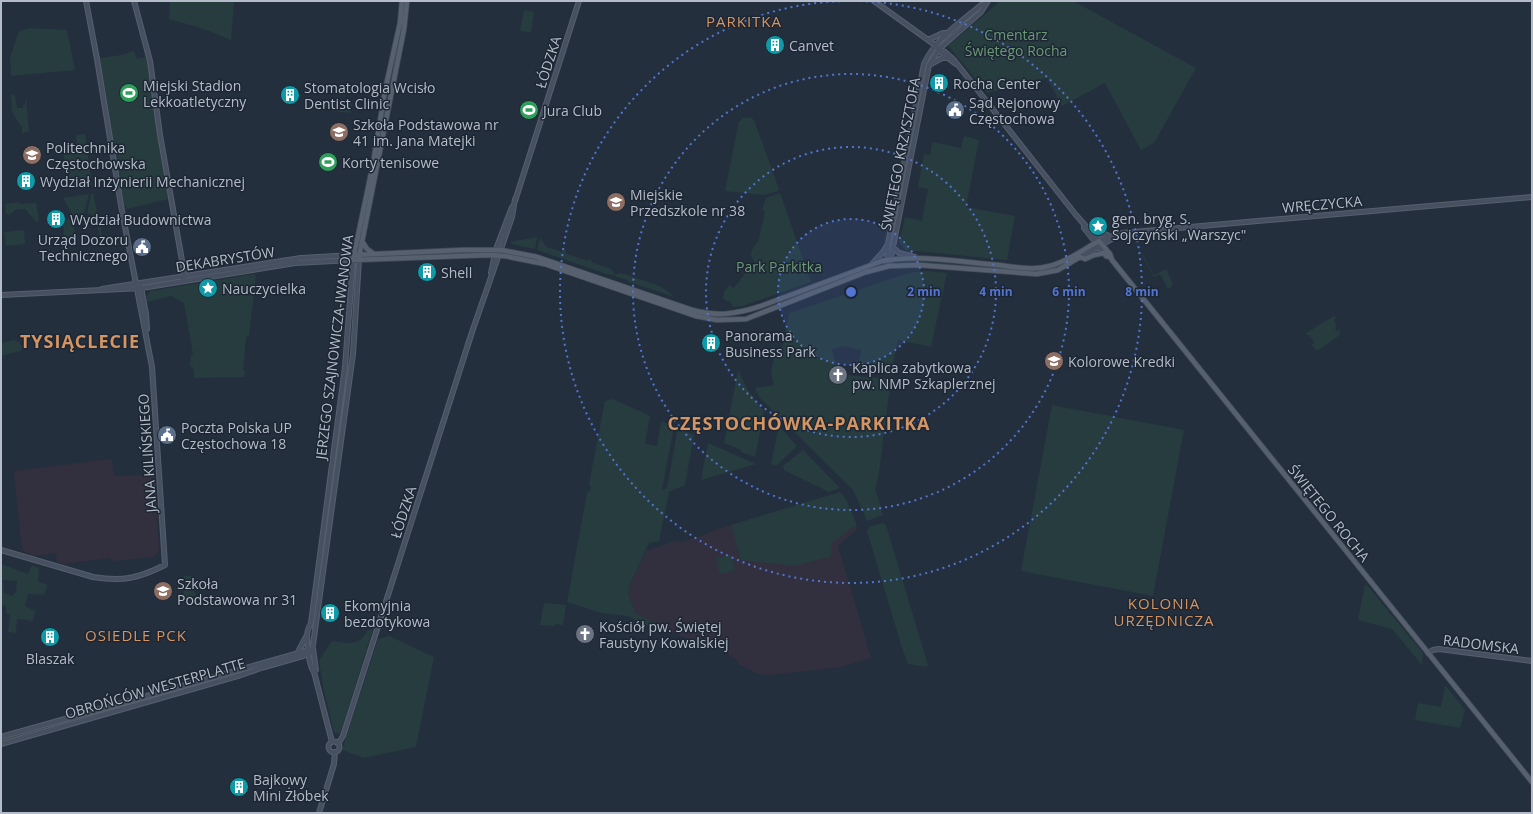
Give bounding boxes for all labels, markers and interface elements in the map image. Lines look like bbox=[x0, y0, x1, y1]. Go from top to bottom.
district label: PARKITKA bbox=[706, 11, 782, 31]
park label: Cmentarz Świętego Rocha bbox=[965, 25, 1067, 60]
street label: ŁÓDZKA bbox=[531, 33, 565, 91]
building icon: Canvet bbox=[764, 34, 786, 56]
place label: Canvet bbox=[789, 36, 834, 55]
building icon: Rocha Center bbox=[928, 72, 950, 94]
place label: Rocha Center bbox=[953, 74, 1041, 93]
place label: Miejski Stadion Lekkoatletyczny bbox=[143, 76, 247, 111]
street label: ŚWIĘTEGO KRZYSZTOFA bbox=[876, 76, 924, 232]
place label: Stomatologia Wcisło Dentist Clinic bbox=[304, 78, 436, 113]
sports icon: Miejski Stadion Lekkoatletyczny bbox=[118, 82, 140, 104]
building icon: Stomatologia Wcisło Dentist Clinic bbox=[279, 84, 301, 106]
place label: Sąd Rejonowy Częstochowa bbox=[969, 93, 1061, 128]
sports icon: Jura Club bbox=[518, 99, 540, 121]
public building icon: Sąd Rejonowy Częstochowa bbox=[944, 99, 966, 121]
place label: Jura Club bbox=[541, 101, 602, 120]
place label: Szkoła Podstawowa nr 41 im. Jana Matejki bbox=[353, 115, 499, 150]
school or university icon: Szkoła Podstawowa nr 41 im. Jana Matejki bbox=[328, 121, 350, 143]
place label: Politechnika Częstochowska bbox=[46, 138, 146, 173]
school or university icon: Politechnika Częstochowska bbox=[21, 144, 43, 166]
sports icon: Korty tenisowe bbox=[317, 151, 339, 173]
place label: Korty tenisowe bbox=[342, 153, 439, 172]
building icon: Wydział Inżynierii Mechanicznej bbox=[15, 170, 37, 192]
place label: Wydział Inżynierii Mechanicznej bbox=[40, 172, 245, 191]
place label: Miejskie Przedszkole nr 38 bbox=[630, 185, 745, 220]
school or university icon: Miejskie Przedszkole nr 38 bbox=[605, 191, 627, 213]
street label: WRĘCZYCKA bbox=[1281, 191, 1363, 217]
building icon: Wydział Budownictwa bbox=[45, 208, 67, 230]
place label: gen. bryg. S. Sojczyński „Warszyc" bbox=[1112, 209, 1246, 244]
place label: Wydział Budownictwa bbox=[70, 210, 211, 229]
place icon: gen. bryg. S. Sojczyński „Warszyc" bbox=[1087, 215, 1109, 237]
place label: Urząd Dozoru Technicznego bbox=[38, 230, 128, 265]
street label: JERZEGO SZAJNOWICZA-IWANOWA bbox=[311, 233, 357, 462]
public building icon: Urząd Dozoru Technicznego bbox=[131, 236, 153, 258]
street label: DEKABRYSTÓW bbox=[174, 242, 276, 276]
park label: Park Parkitka bbox=[736, 257, 822, 276]
building icon: Shell bbox=[416, 261, 438, 283]
place label: Shell bbox=[441, 263, 472, 282]
place icon: Nauczycielka bbox=[197, 277, 219, 299]
place label: Nauczycielka bbox=[222, 279, 306, 298]
text: 2 min bbox=[907, 283, 941, 300]
text: 4 min bbox=[979, 283, 1013, 300]
text: 6 min bbox=[1052, 283, 1086, 300]
text: 8 min bbox=[1125, 283, 1159, 300]
centre of rings bbox=[844, 285, 858, 299]
place label: Panorama Business Park bbox=[725, 326, 816, 361]
district label: TYSIĄCLECIE bbox=[20, 329, 140, 353]
building icon: Panorama Business Park bbox=[700, 332, 722, 354]
school or university icon: Kolorowe Kredki bbox=[1043, 350, 1065, 372]
place label: Kolorowe Kredki bbox=[1068, 352, 1175, 371]
place label: Kaplica zabytkowa pw. NMP Szkaplerznej bbox=[852, 358, 996, 393]
church icon: Kaplica zabytkowa pw. NMP Szkaplerznej bbox=[827, 364, 849, 386]
street label: JANA KILIŃSKIEGO bbox=[133, 393, 161, 515]
district label: CZĘSTOCHÓWKA-PARKITKA bbox=[667, 411, 931, 435]
place label: Poczta Polska UP Częstochowa 18 bbox=[181, 418, 292, 453]
public building icon: Poczta Polska UP Częstochowa 18 bbox=[156, 424, 178, 446]
street label: ŚWIĘTEGO ROCHA bbox=[1284, 460, 1374, 566]
street label: ŁÓDZKA bbox=[386, 483, 420, 541]
place label: Szkoła Podstawowa nr 31 bbox=[177, 574, 297, 609]
school or university icon: Szkoła Podstawowa nr 31 bbox=[152, 580, 174, 602]
district label: KOLONIA URZĘDNICZA bbox=[1114, 593, 1215, 630]
place label: Ekomyjnia bezdotykowa bbox=[344, 596, 430, 631]
building icon: Ekomyjnia bezdotykowa bbox=[319, 602, 341, 624]
place label: Kościół pw. Świętej Faustyny Kowalskiej bbox=[599, 617, 729, 652]
church icon: Kościół pw. Świętej Faustyny Kowalskiej bbox=[574, 623, 596, 645]
district label: OSIEDLE PCK bbox=[85, 625, 187, 645]
building icon: Blaszak bbox=[39, 626, 61, 648]
street label: RADOMSKA bbox=[1442, 630, 1520, 658]
place label: Blaszak bbox=[26, 649, 75, 668]
street label: OBROŃCÓW WESTERPLATTE bbox=[63, 653, 247, 723]
place label: Bajkowy Mini Żłobek bbox=[253, 770, 329, 805]
building icon: Bajkowy Mini Żłobek bbox=[228, 776, 250, 798]

